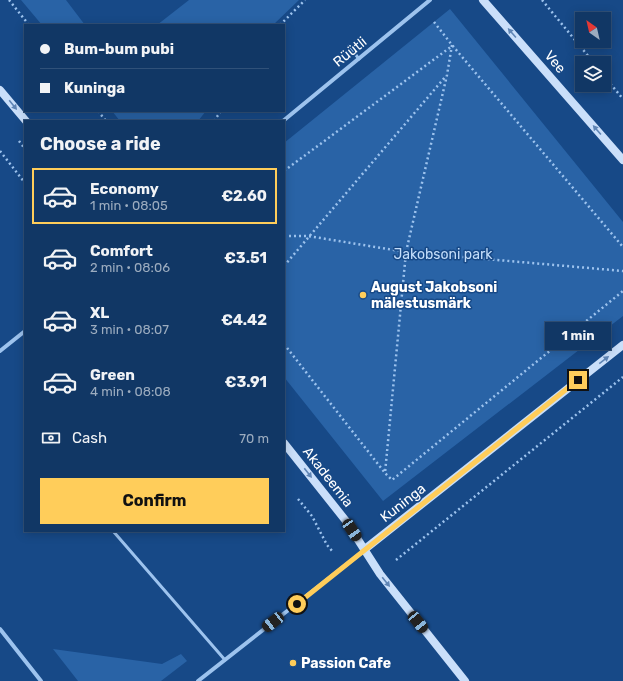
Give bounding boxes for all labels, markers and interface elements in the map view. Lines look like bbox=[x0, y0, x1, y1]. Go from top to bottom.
north arrow bbox=[575, 12, 611, 48]
map controls bbox=[575, 12, 611, 92]
one-way arrow bbox=[507, 27, 516, 38]
street label: Rüütli bbox=[330, 33, 370, 71]
text: Bum-bum pubi bbox=[64, 40, 174, 58]
street label: Vee bbox=[541, 47, 569, 77]
button: layers bbox=[575, 56, 611, 92]
text: Kuninga bbox=[64, 79, 125, 97]
one-way arrow bbox=[8, 100, 17, 111]
one-way arrow bbox=[593, 125, 602, 136]
text: Choose a ride bbox=[40, 133, 161, 155]
icon: car bbox=[42, 178, 78, 214]
text: Economy bbox=[90, 180, 159, 198]
text: €2.60 bbox=[221, 187, 267, 205]
text: 1 min · 08:05 bbox=[90, 198, 168, 213]
icon: car bbox=[42, 240, 78, 276]
text: Comfort bbox=[90, 242, 153, 260]
park label: Jakobsoni park bbox=[394, 246, 493, 263]
text: €3.51 bbox=[224, 249, 267, 267]
text: 2 min · 08:06 bbox=[90, 260, 170, 275]
place label: August Jakobsoni mälestusmärk bbox=[371, 279, 497, 312]
marker: August Jakobsoni mälestusmärk bbox=[358, 290, 368, 300]
icon: car bbox=[42, 302, 78, 338]
text: XL bbox=[90, 304, 109, 322]
text: €4.42 bbox=[221, 311, 267, 329]
text: 3 min · 08:07 bbox=[90, 322, 169, 337]
callout: 1 min bbox=[545, 322, 611, 350]
text: 1 min bbox=[561, 328, 595, 343]
one-way arrow bbox=[599, 355, 610, 364]
icon: car bbox=[42, 364, 78, 400]
text: Green bbox=[90, 366, 135, 384]
route end bbox=[569, 371, 587, 389]
text: €3.91 bbox=[225, 373, 267, 391]
text: 4 min · 08:08 bbox=[90, 384, 171, 399]
icon: cash bbox=[40, 427, 62, 449]
text: Cash bbox=[72, 429, 107, 447]
text: 70 m bbox=[239, 431, 269, 446]
street label: Akadeemia bbox=[299, 443, 357, 511]
one-way arrow bbox=[304, 468, 313, 479]
button: Confirm bbox=[40, 478, 269, 524]
street label: Kuninga bbox=[377, 480, 429, 526]
car bbox=[340, 517, 364, 543]
one-way arrow bbox=[382, 577, 390, 588]
route start bbox=[288, 595, 306, 613]
car bbox=[406, 609, 430, 635]
car bbox=[260, 610, 286, 634]
place label: Passion Cafe bbox=[301, 655, 391, 672]
marker: Passion Cafe bbox=[288, 658, 298, 668]

